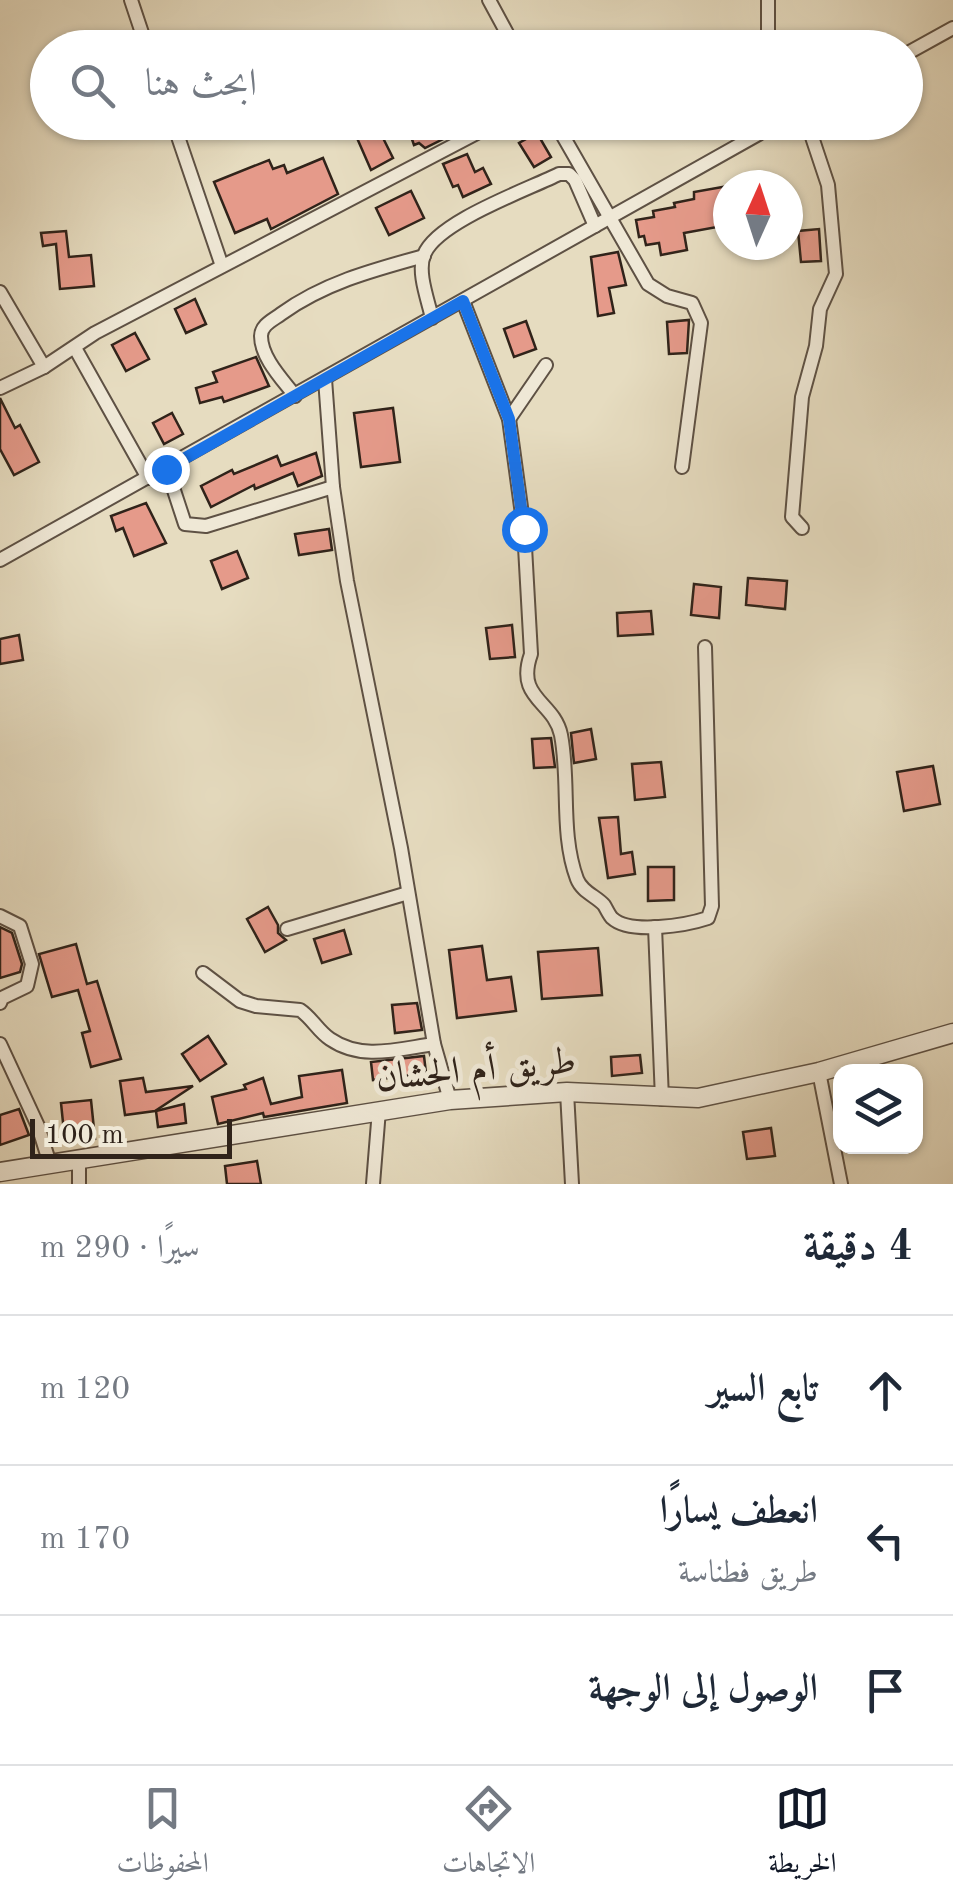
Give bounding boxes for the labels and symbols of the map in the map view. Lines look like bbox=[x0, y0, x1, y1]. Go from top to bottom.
north arrow bbox=[713, 170, 803, 260]
route end bbox=[144, 447, 190, 493]
route start bbox=[502, 507, 548, 553]
street label: طريق أم الحشان bbox=[373, 1033, 579, 1110]
scale bar bbox=[30, 1114, 232, 1158]

